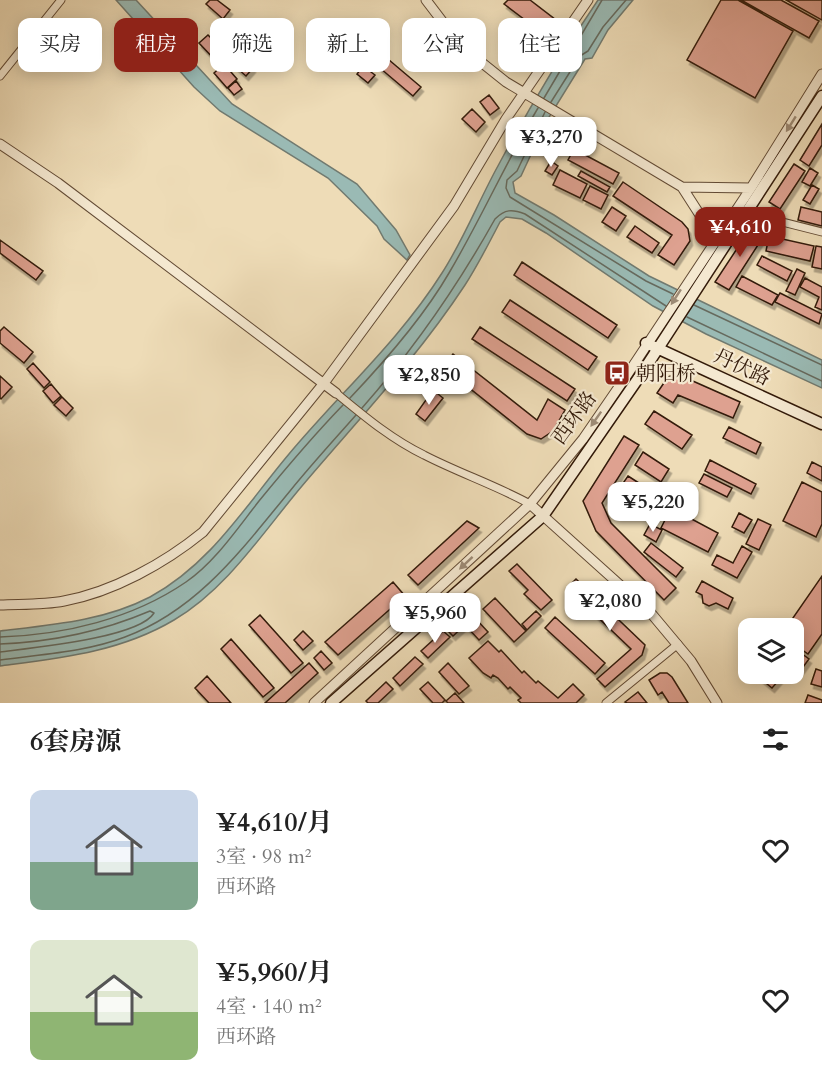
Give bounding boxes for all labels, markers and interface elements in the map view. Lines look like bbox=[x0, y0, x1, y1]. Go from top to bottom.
chip: 买房 bbox=[18, 18, 102, 72]
chip: 租房 bbox=[114, 18, 198, 72]
chip: 筛选 bbox=[210, 18, 294, 72]
chip: 新上 bbox=[306, 18, 390, 72]
chip: 公寓 bbox=[402, 18, 486, 72]
chip: 住宅 bbox=[498, 18, 582, 72]
one-way arrow bbox=[786, 116, 797, 132]
pin: ¥3,270 bbox=[502, 117, 600, 168]
text: ¥3,270 bbox=[520, 123, 582, 150]
pin: ¥4,610 bbox=[691, 207, 789, 258]
text: ¥4,610 bbox=[709, 213, 771, 240]
one-way arrow bbox=[671, 289, 682, 305]
street label: 丹伏路 bbox=[709, 342, 775, 392]
pin: ¥2,850 bbox=[380, 355, 478, 406]
bus stop icon: 朝阳桥 bbox=[602, 358, 632, 388]
place label: 朝阳桥 bbox=[636, 360, 696, 387]
text: ¥2,850 bbox=[398, 361, 460, 388]
street label: 西环路 bbox=[545, 386, 603, 450]
one-way arrow bbox=[590, 410, 602, 426]
pin: ¥5,220 bbox=[604, 482, 702, 533]
text: ¥5,220 bbox=[622, 488, 684, 515]
one-way arrow bbox=[459, 556, 474, 570]
pin: ¥2,080 bbox=[561, 581, 659, 632]
text: ¥2,080 bbox=[579, 587, 641, 614]
pin: ¥5,960 bbox=[386, 593, 484, 644]
text: ¥5,960 bbox=[404, 599, 466, 626]
map controls bbox=[738, 618, 804, 684]
button: layers bbox=[738, 618, 804, 684]
icon: filters bbox=[759, 723, 792, 756]
text: 6套房源 bbox=[30, 724, 121, 759]
text: ¥4,610/月 bbox=[216, 805, 333, 840]
icon: home bbox=[78, 814, 150, 886]
icon: heart bbox=[759, 834, 792, 867]
text: 3室 · 98 m² bbox=[216, 843, 312, 870]
text: 西环路 bbox=[216, 873, 276, 900]
text: ¥5,960/月 bbox=[216, 955, 333, 990]
icon: home bbox=[78, 964, 150, 1036]
icon: heart bbox=[759, 984, 792, 1017]
text: 4室 · 140 m² bbox=[216, 993, 322, 1020]
text: 西环路 bbox=[216, 1023, 276, 1050]

